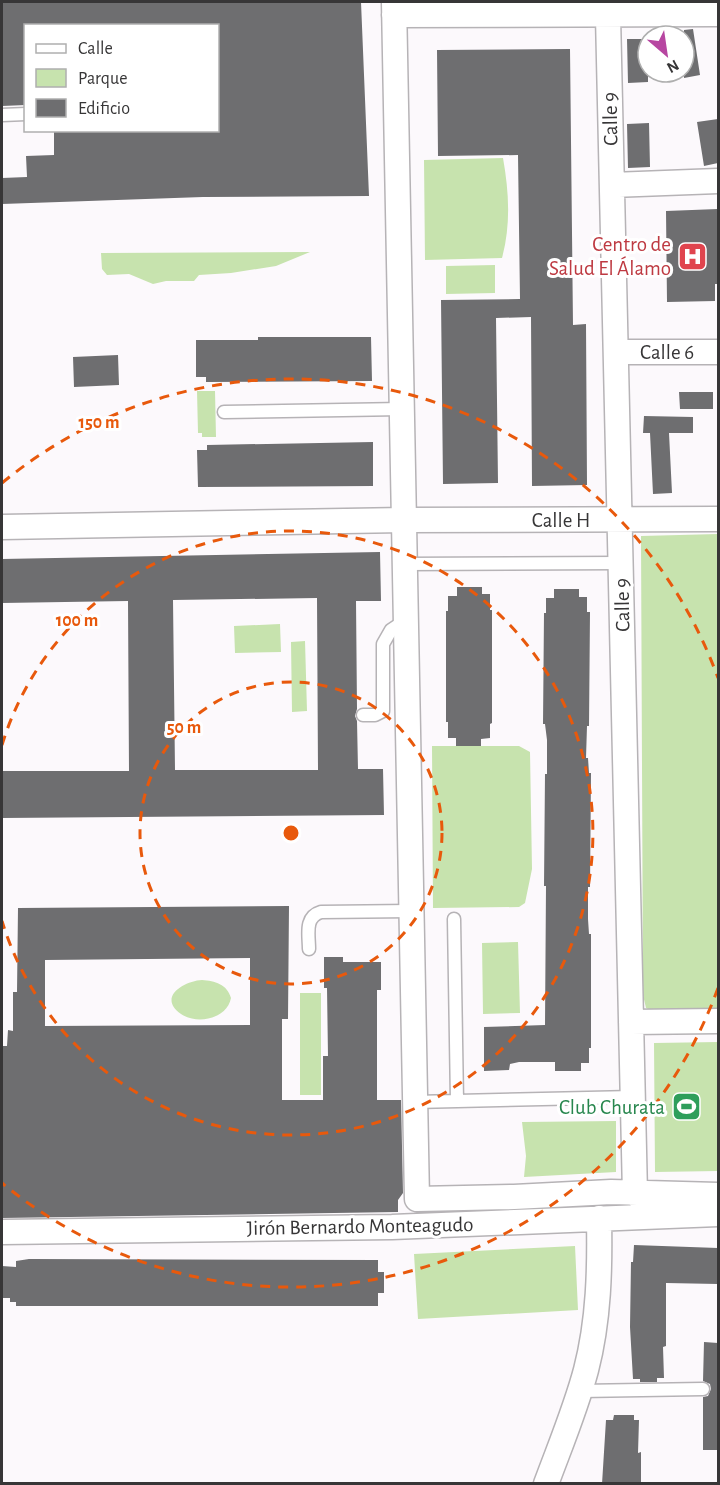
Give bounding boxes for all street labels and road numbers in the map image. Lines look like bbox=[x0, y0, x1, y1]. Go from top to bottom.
street label: Calle 9 bbox=[600, 92, 621, 146]
street label: Calle 6 bbox=[640, 342, 694, 363]
street label: Calle H bbox=[532, 510, 590, 531]
street label: Calle 9 bbox=[612, 578, 633, 632]
street label: Jirón Bernardo Monteagudo bbox=[246, 1214, 474, 1239]

